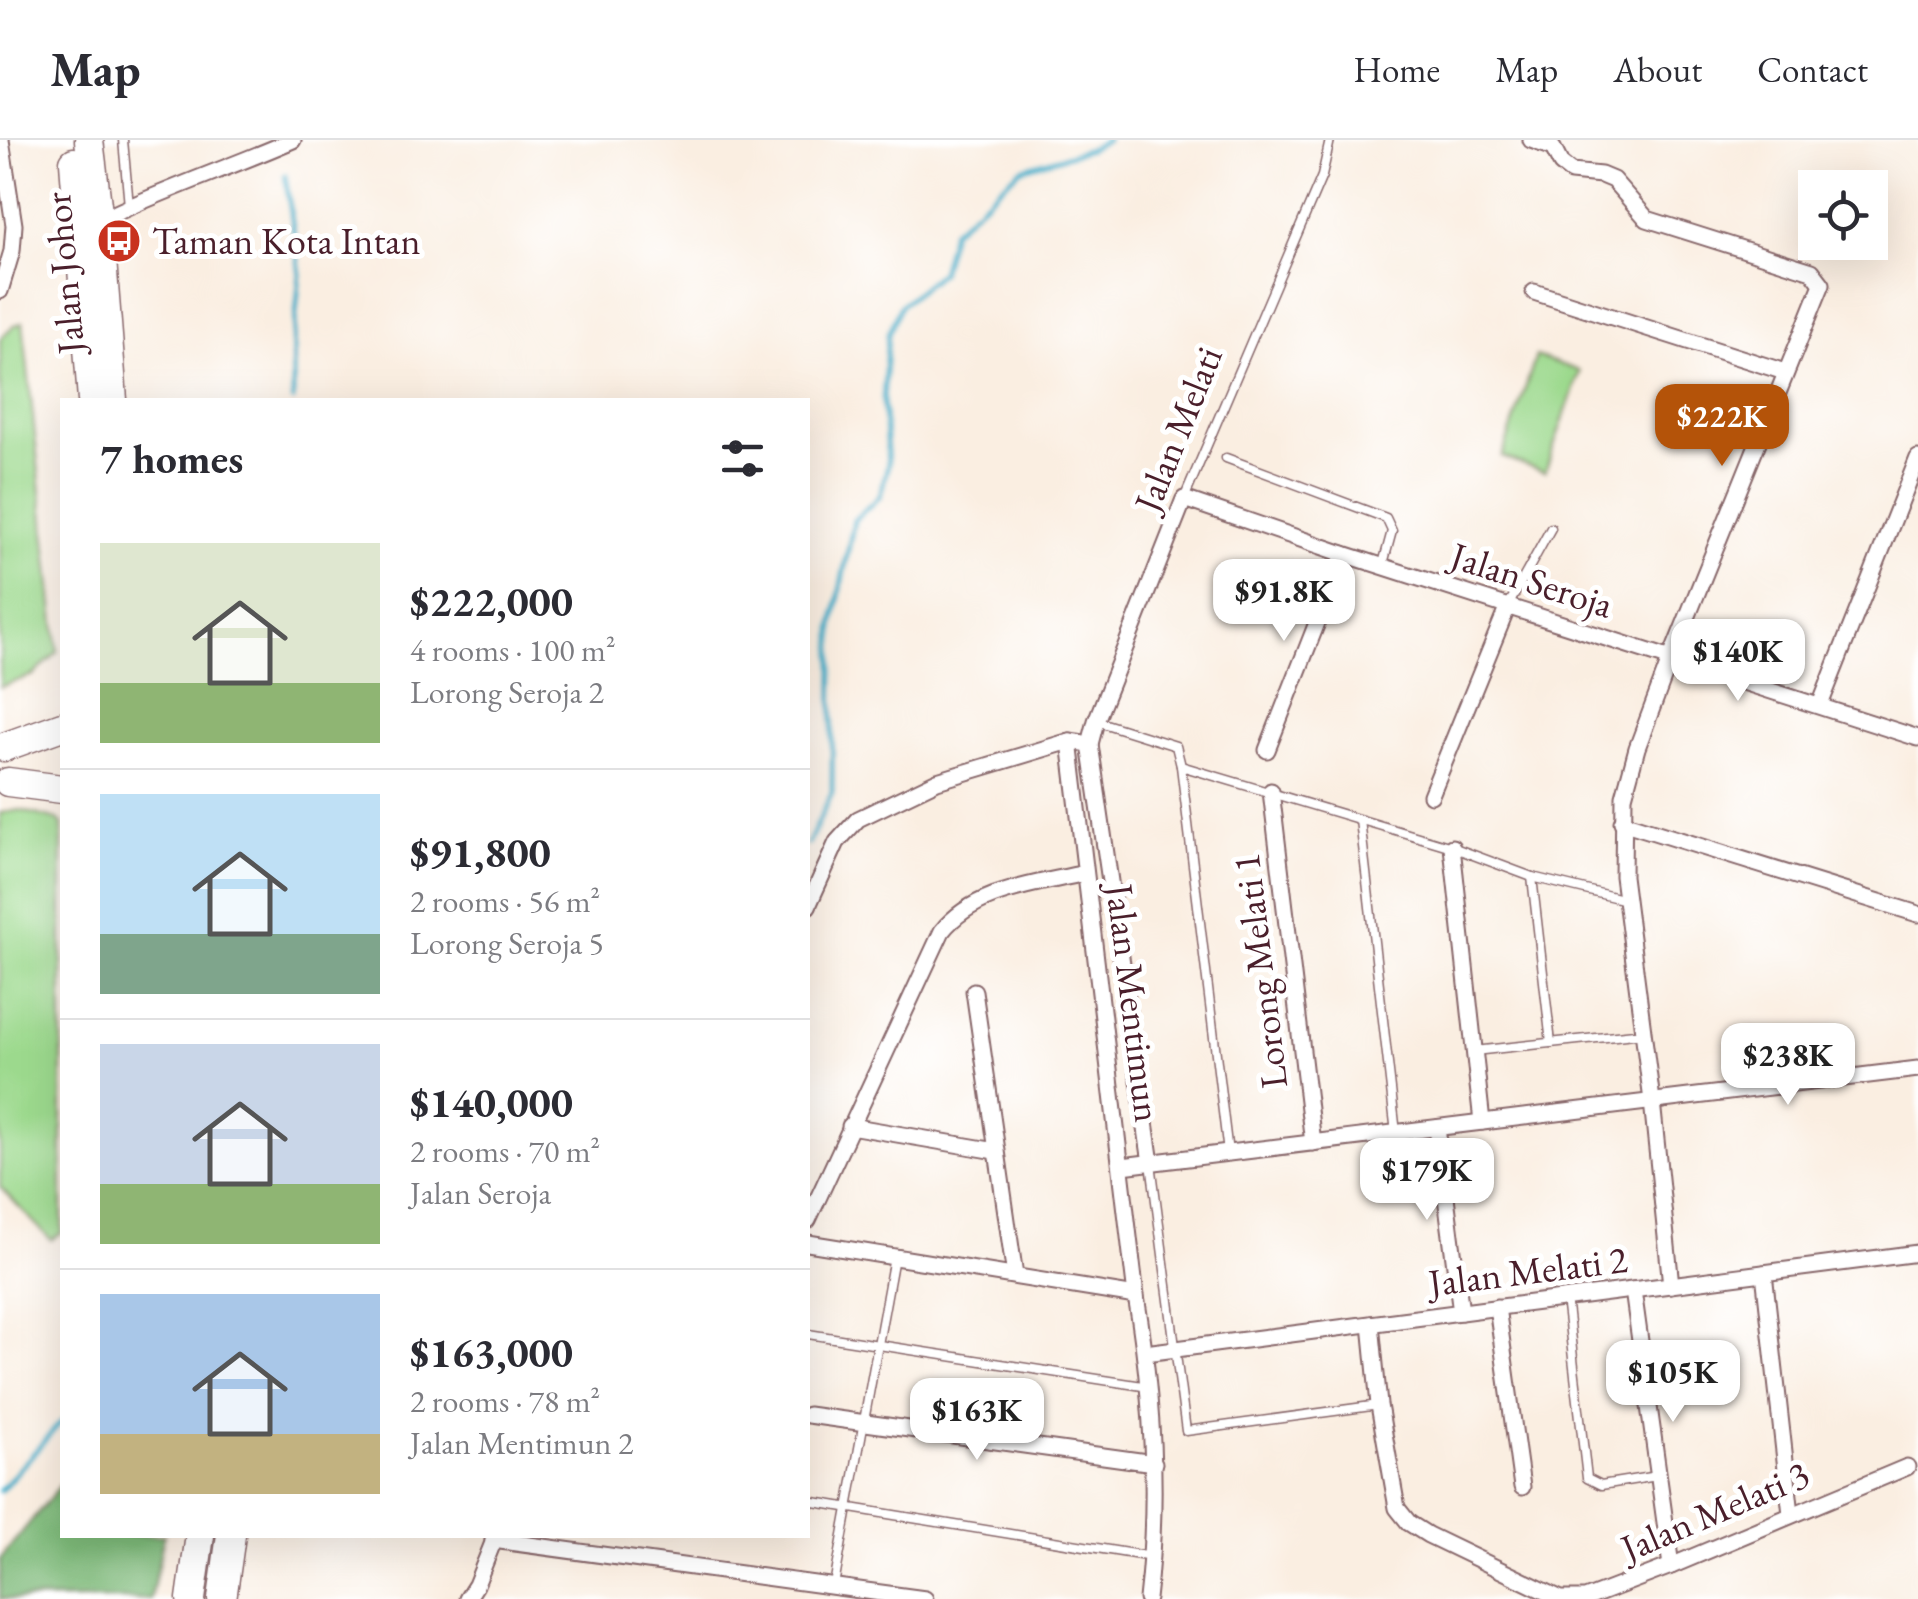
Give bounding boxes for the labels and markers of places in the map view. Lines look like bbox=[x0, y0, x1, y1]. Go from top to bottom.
place label: Taman Kota Intan bbox=[152, 216, 421, 265]
bus stop icon: Taman Kota Intan bbox=[96, 218, 142, 264]
pin: $222K bbox=[1652, 384, 1792, 469]
pin: $91.8K bbox=[1203, 559, 1365, 644]
pin: $140K bbox=[1668, 619, 1808, 704]
pin: $238K bbox=[1718, 1023, 1858, 1108]
pin: $179K bbox=[1357, 1138, 1497, 1223]
pin: $105K bbox=[1603, 1340, 1743, 1425]
pin: $163K bbox=[907, 1378, 1047, 1463]

